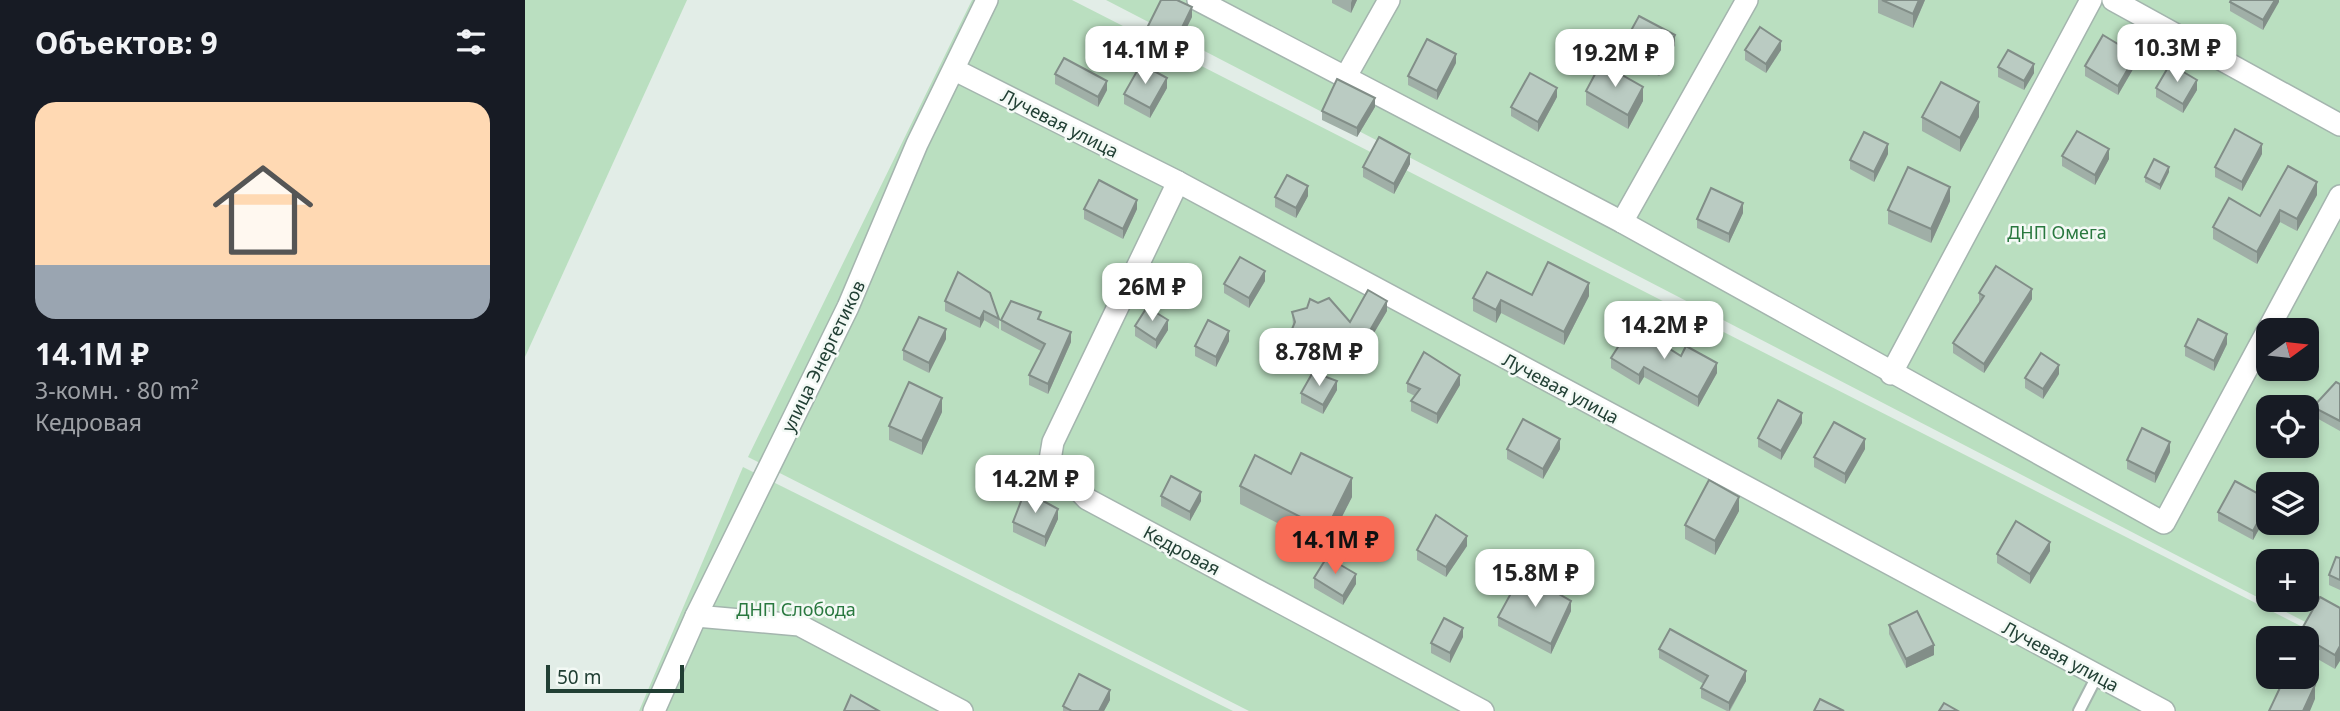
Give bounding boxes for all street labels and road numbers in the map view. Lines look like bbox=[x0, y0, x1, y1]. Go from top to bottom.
street label: Лучевая улица bbox=[997, 83, 1123, 163]
street label: улица Энергетиков bbox=[776, 276, 870, 436]
street label: Лучевая улица bbox=[1499, 347, 1623, 429]
street label: Кедровая bbox=[1139, 520, 1225, 580]
street label: Лучевая улица bbox=[1999, 615, 2123, 697]

